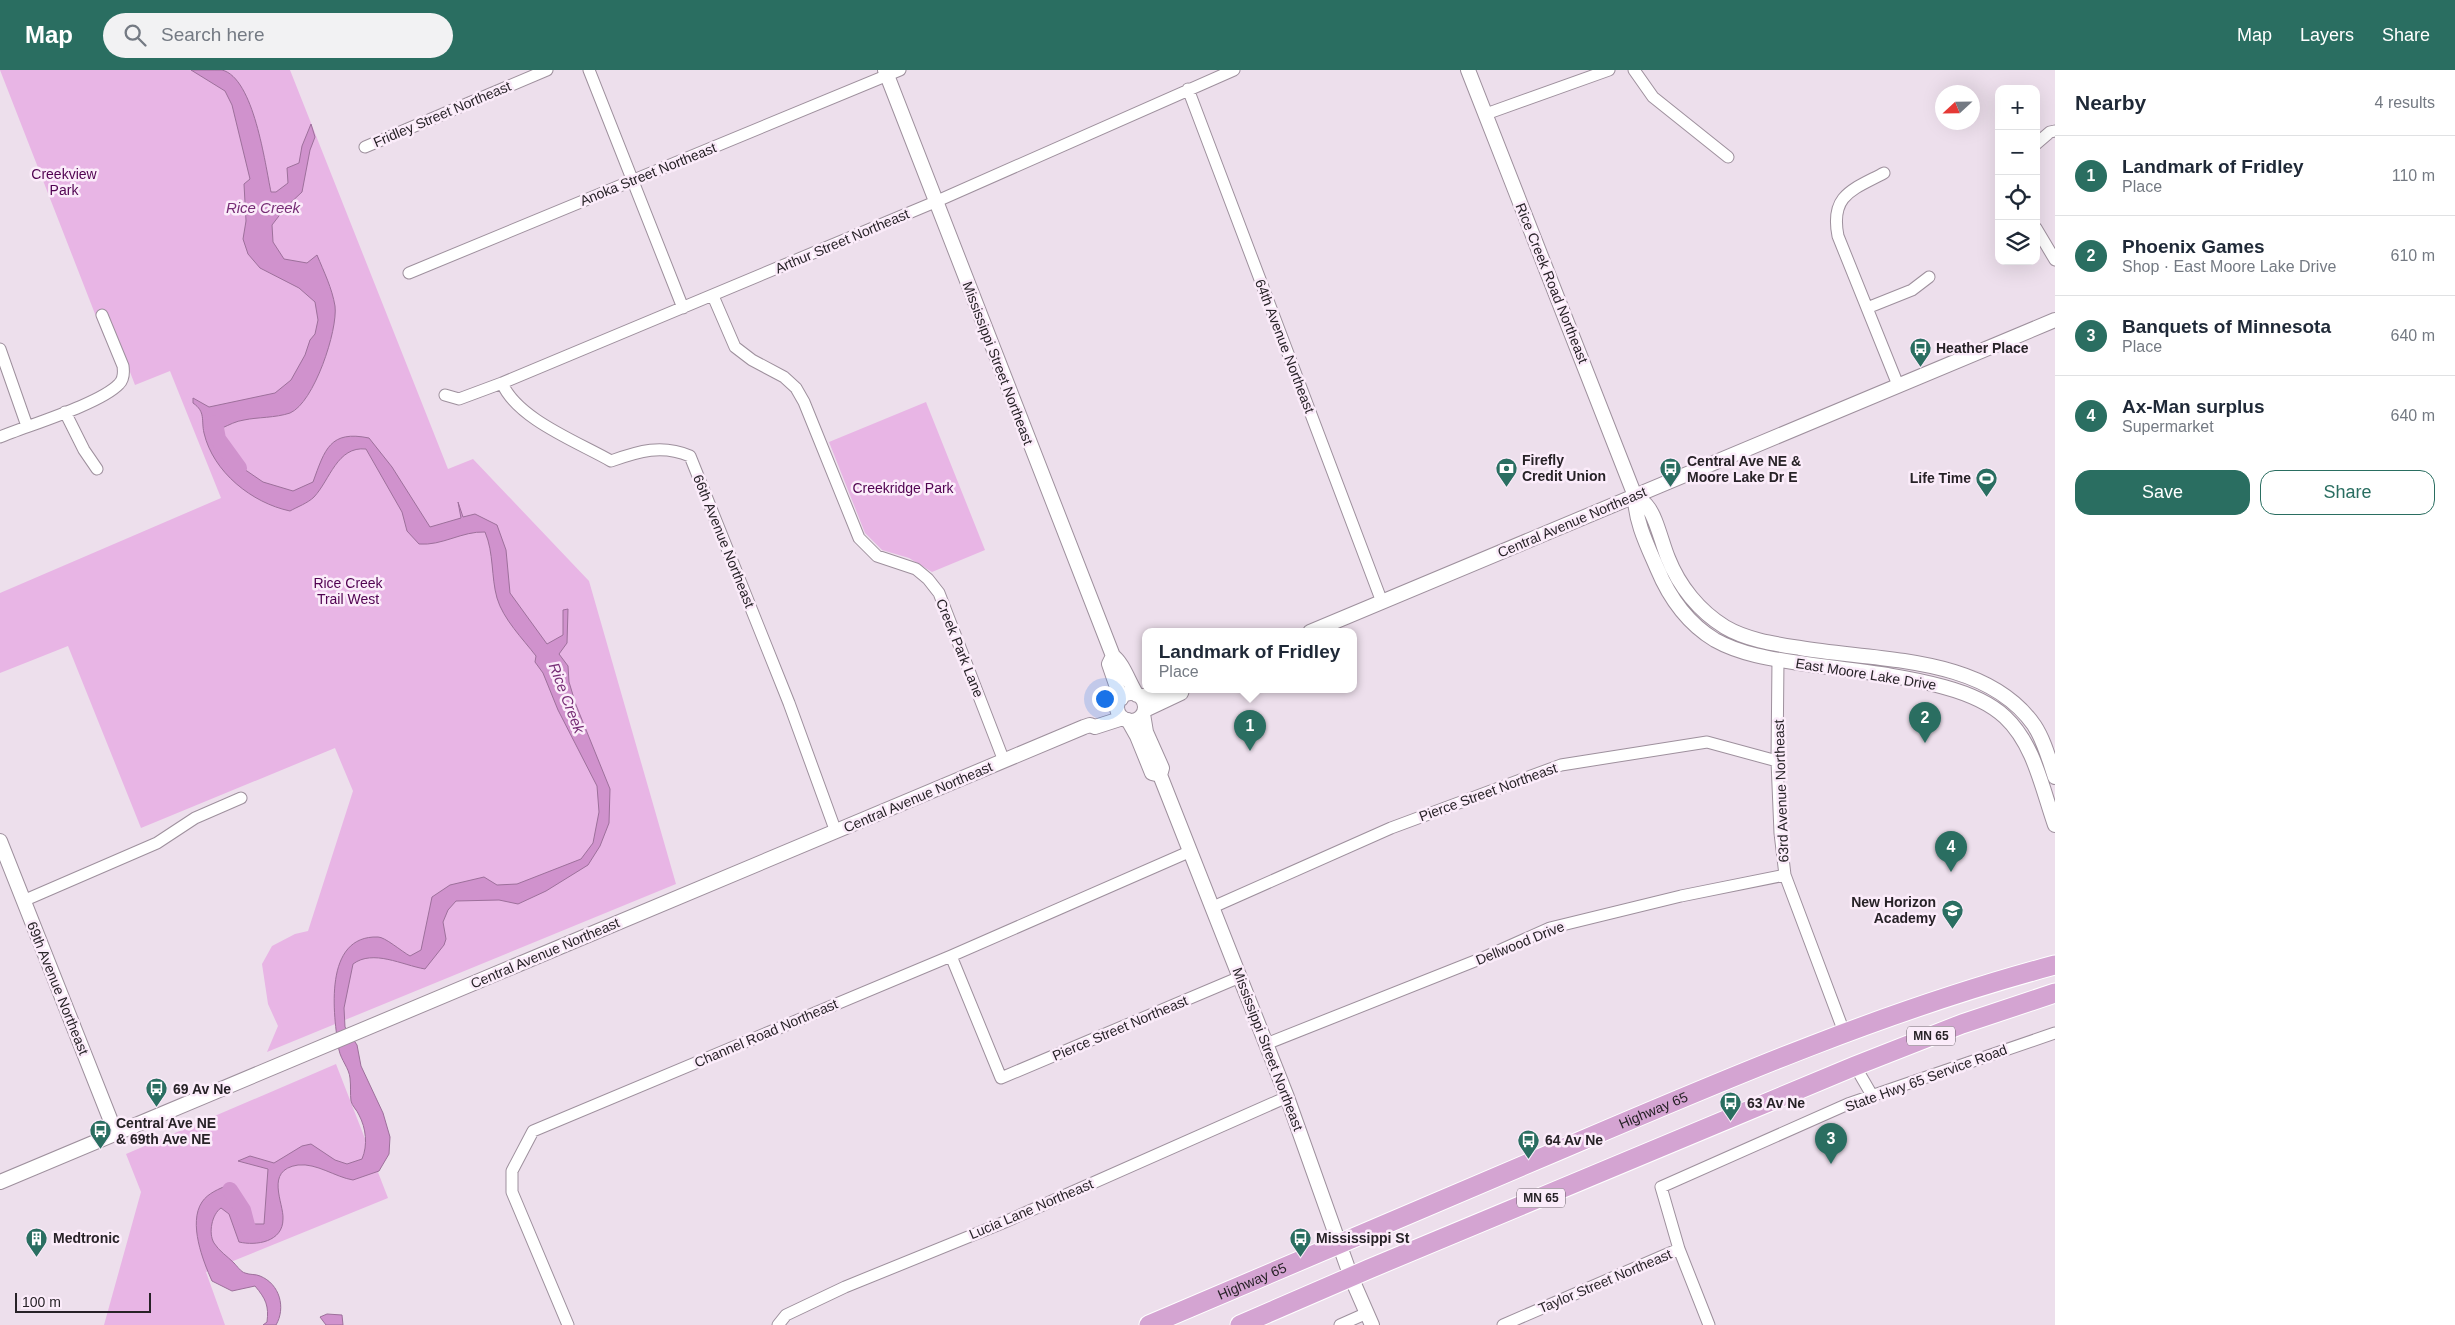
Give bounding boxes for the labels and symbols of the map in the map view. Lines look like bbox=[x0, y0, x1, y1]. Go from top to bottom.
street label: Fridley Street Northeast bbox=[371, 78, 513, 150]
north arrow bbox=[1935, 85, 1980, 130]
street label: Anoka Street Northeast bbox=[578, 139, 719, 209]
park label: Creekview Park bbox=[31, 166, 98, 198]
water label: Rice Creek bbox=[226, 199, 302, 216]
street label: Rice Creek Road Northeast bbox=[1513, 201, 1592, 365]
street label: Arthur Street Northeast bbox=[773, 205, 911, 276]
street label: 64th Avenue Northeast bbox=[1252, 277, 1318, 415]
street label: Mississippi Street Northeast bbox=[959, 279, 1037, 447]
bus stop icon: Heather Place bbox=[1908, 336, 1932, 367]
place label: Heather Place bbox=[1936, 340, 2029, 356]
place label: Firefly Credit Union bbox=[1522, 452, 1606, 484]
place label: Central Ave NE & Moore Lake Dr E bbox=[1687, 453, 1801, 485]
bank icon: Firefly Credit Union bbox=[1494, 456, 1518, 487]
bus stop icon: Central Ave NE & Moore Lake Dr E bbox=[1659, 457, 1683, 488]
sports icon: Life Time bbox=[1975, 466, 1999, 497]
place label: Life Time bbox=[1910, 470, 1971, 486]
street label: 66th Avenue Northeast bbox=[690, 472, 758, 610]
park label: Creekridge Park bbox=[852, 480, 955, 496]
street label: Central Avenue Northeast bbox=[1495, 483, 1649, 561]
park label: Rice Creek Trail West bbox=[313, 575, 384, 607]
street label: Creek Park Lane bbox=[933, 596, 987, 700]
street label: East Moore Lake Drive bbox=[1794, 655, 1938, 693]
water label: Rice Creek bbox=[546, 660, 589, 737]
your location bbox=[1092, 686, 1118, 712]
pin: 2 bbox=[1909, 702, 1941, 743]
pin: 1 bbox=[1234, 710, 1266, 751]
street label: 63rd Avenue Northeast bbox=[1771, 719, 1791, 863]
street label: Central Avenue Northeast bbox=[841, 758, 995, 836]
street label: Pierce Street Northeast bbox=[1417, 760, 1559, 824]
pin: 4 bbox=[1935, 831, 1967, 872]
place label: New Horizon Academy bbox=[1851, 894, 1936, 926]
school or university icon: New Horizon Academy bbox=[1940, 898, 1964, 929]
street label: Central Avenue Northeast bbox=[468, 914, 622, 992]
street label: Dellwood Drive bbox=[1473, 918, 1567, 968]
street label: 69th Avenue Northeast bbox=[24, 919, 92, 1057]
street label: Mississippi Street Northeast bbox=[1229, 965, 1307, 1133]
street label: Pierce Street Northeast bbox=[1050, 992, 1190, 1064]
street label: Channel Road Northeast bbox=[692, 995, 840, 1070]
road number: MN 65 bbox=[1907, 1026, 1955, 1046]
street label: State Hwy 65 Service Road bbox=[1843, 1041, 2009, 1115]
bus stop icon: 69 Av Ne bbox=[145, 1077, 169, 1108]
place label: 69 Av Ne bbox=[173, 1081, 231, 1097]
street label: Highway 65 bbox=[1616, 1089, 1690, 1132]
bus stop icon: 63 Av Ne bbox=[1719, 1091, 1743, 1122]
place label: 63 Av Ne bbox=[1747, 1095, 1805, 1111]
place label: Central Ave NE & 69th Ave NE bbox=[116, 1115, 216, 1147]
bus stop icon: Central Ave NE & 69th Ave NE bbox=[88, 1119, 112, 1150]
pin: 3 bbox=[1815, 1123, 1847, 1164]
bus stop icon: 64 Av Ne bbox=[1517, 1128, 1541, 1159]
place label: 64 Av Ne bbox=[1545, 1132, 1603, 1148]
street label: Lucia Lane Northeast bbox=[967, 1176, 1095, 1242]
road number: MN 65 bbox=[1517, 1188, 1565, 1208]
building icon: Medtronic bbox=[25, 1226, 49, 1257]
bus stop icon: Mississippi St bbox=[1288, 1226, 1312, 1257]
place label: Medtronic bbox=[53, 1230, 120, 1246]
place label: Mississippi St bbox=[1316, 1230, 1410, 1246]
street label: Taylor Street Northeast bbox=[1536, 1246, 1674, 1316]
street label: Highway 65 bbox=[1215, 1259, 1289, 1303]
scale bar bbox=[15, 1290, 151, 1313]

